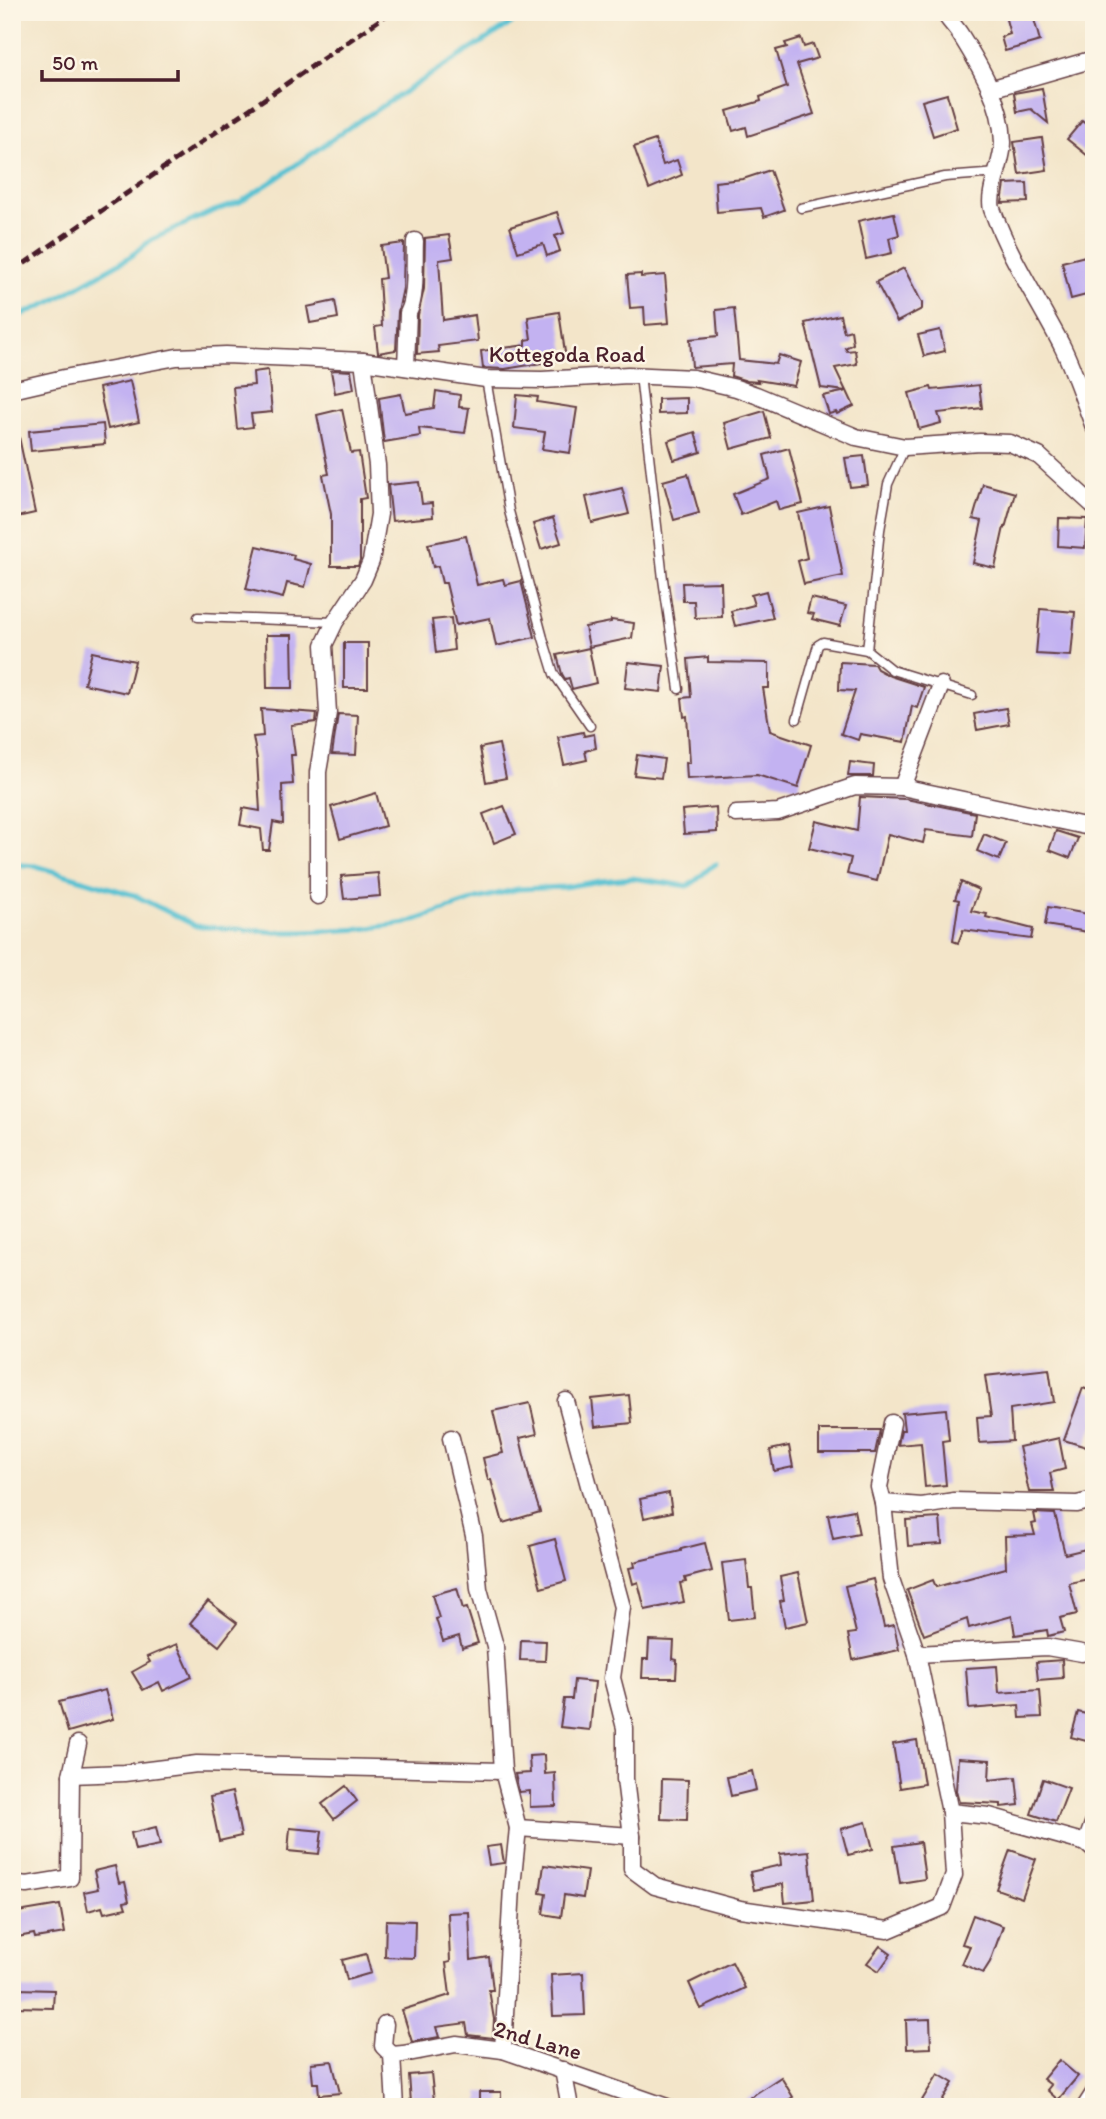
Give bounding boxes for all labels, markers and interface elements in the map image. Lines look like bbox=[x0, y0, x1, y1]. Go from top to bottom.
scale bar bbox=[42, 38, 178, 82]
text: 50 m bbox=[52, 50, 99, 75]
street label: Kottegoda Road bbox=[489, 340, 646, 368]
street label: 2nd Lane bbox=[491, 2014, 585, 2066]

